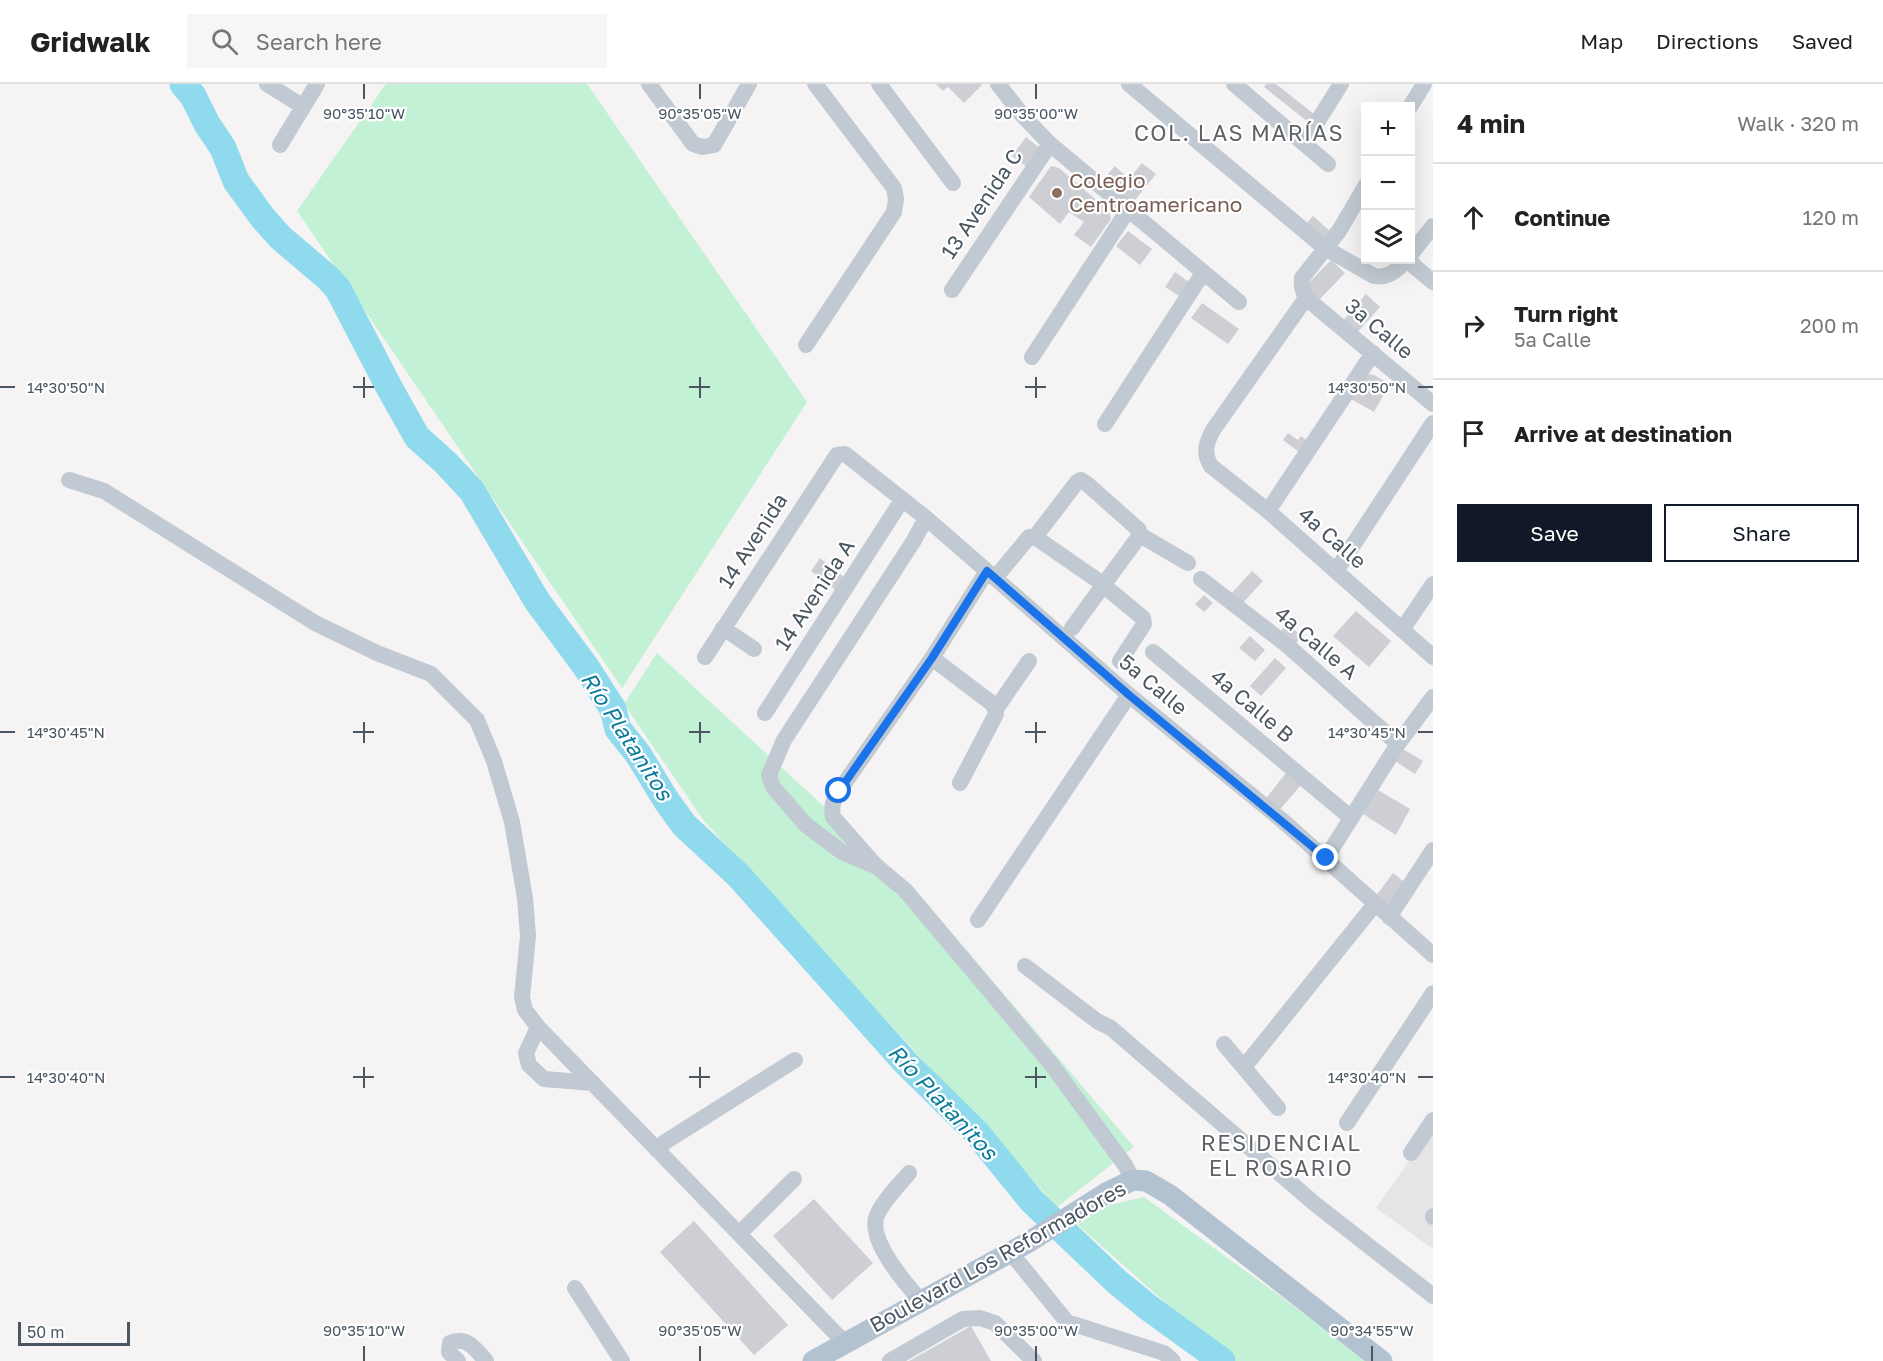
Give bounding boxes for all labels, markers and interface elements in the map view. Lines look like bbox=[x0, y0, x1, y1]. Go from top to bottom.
search box bbox=[187, 14, 607, 68]
text: Gridwalk bbox=[30, 25, 151, 58]
icon: search bbox=[208, 25, 241, 58]
text: Search here bbox=[256, 28, 382, 55]
text: Map bbox=[1580, 28, 1623, 54]
text: Directions bbox=[1656, 28, 1759, 54]
text: Saved bbox=[1792, 28, 1853, 54]
map controls bbox=[1361, 102, 1415, 264]
button: + bbox=[1361, 102, 1415, 156]
text: 90°35'10"W bbox=[323, 104, 405, 122]
text: 90°35'05"W bbox=[658, 104, 742, 122]
text: 90°35'00"W bbox=[994, 104, 1078, 122]
text: 4 min bbox=[1457, 108, 1525, 139]
text: Walk · 320 m bbox=[1737, 111, 1859, 135]
district label: COL. LAS MARÍAS bbox=[1134, 119, 1344, 146]
street label: 13 Avenida C bbox=[935, 144, 1027, 263]
button: − bbox=[1361, 156, 1415, 210]
place label: Colegio Centroamericano bbox=[1069, 167, 1242, 217]
marker: Colegio Centroamericano bbox=[1050, 186, 1064, 200]
icon: ahead bbox=[1457, 201, 1490, 234]
text: Continue bbox=[1514, 204, 1610, 231]
text: 120 m bbox=[1803, 205, 1859, 229]
button: layers bbox=[1361, 210, 1415, 264]
street label: 3a Calle bbox=[1340, 292, 1419, 364]
text: Turn right bbox=[1514, 300, 1618, 327]
icon: right bbox=[1457, 309, 1490, 342]
text: 200 m bbox=[1800, 313, 1859, 337]
text: 5a Calle bbox=[1514, 327, 1591, 351]
text: 14°30'50"N bbox=[27, 378, 105, 396]
text: 14°30'50"N bbox=[1328, 378, 1406, 396]
icon: arrive bbox=[1457, 417, 1490, 450]
text: Arrive at destination bbox=[1514, 420, 1732, 447]
street label: 14 Avenida bbox=[712, 488, 792, 593]
street label: 4a Calle bbox=[1293, 501, 1372, 574]
button: Save bbox=[1457, 504, 1652, 562]
button: Share bbox=[1664, 504, 1859, 562]
street label: 14 Avenida A bbox=[769, 534, 860, 655]
street label: 4a Calle A bbox=[1270, 600, 1364, 685]
street label: 5a Calle bbox=[1114, 648, 1193, 720]
street label: 4a Calle B bbox=[1206, 663, 1300, 748]
water label: Río Platanitos bbox=[576, 667, 680, 806]
text: 14°30'45"N bbox=[27, 723, 105, 741]
text: 14°30'45"N bbox=[1328, 723, 1406, 741]
route start bbox=[825, 777, 851, 803]
route end bbox=[1312, 844, 1338, 870]
water label: Río Platanitos bbox=[883, 1038, 1004, 1166]
text: 14°30'40"N bbox=[27, 1068, 105, 1086]
text: 14°30'40"N bbox=[1328, 1068, 1406, 1086]
district label: RESIDENCIAL EL ROSARIO bbox=[1201, 1129, 1361, 1181]
street label: Boulevard Los Reformadores bbox=[865, 1175, 1130, 1338]
scale bar bbox=[18, 1319, 130, 1346]
text: 90°35'10"W bbox=[323, 1321, 405, 1339]
text: 90°35'05"W bbox=[658, 1321, 742, 1339]
text: 90°35'00"W bbox=[994, 1321, 1078, 1339]
text: 90°34'55"W bbox=[1330, 1321, 1414, 1339]
text: 50 m bbox=[27, 1322, 64, 1342]

